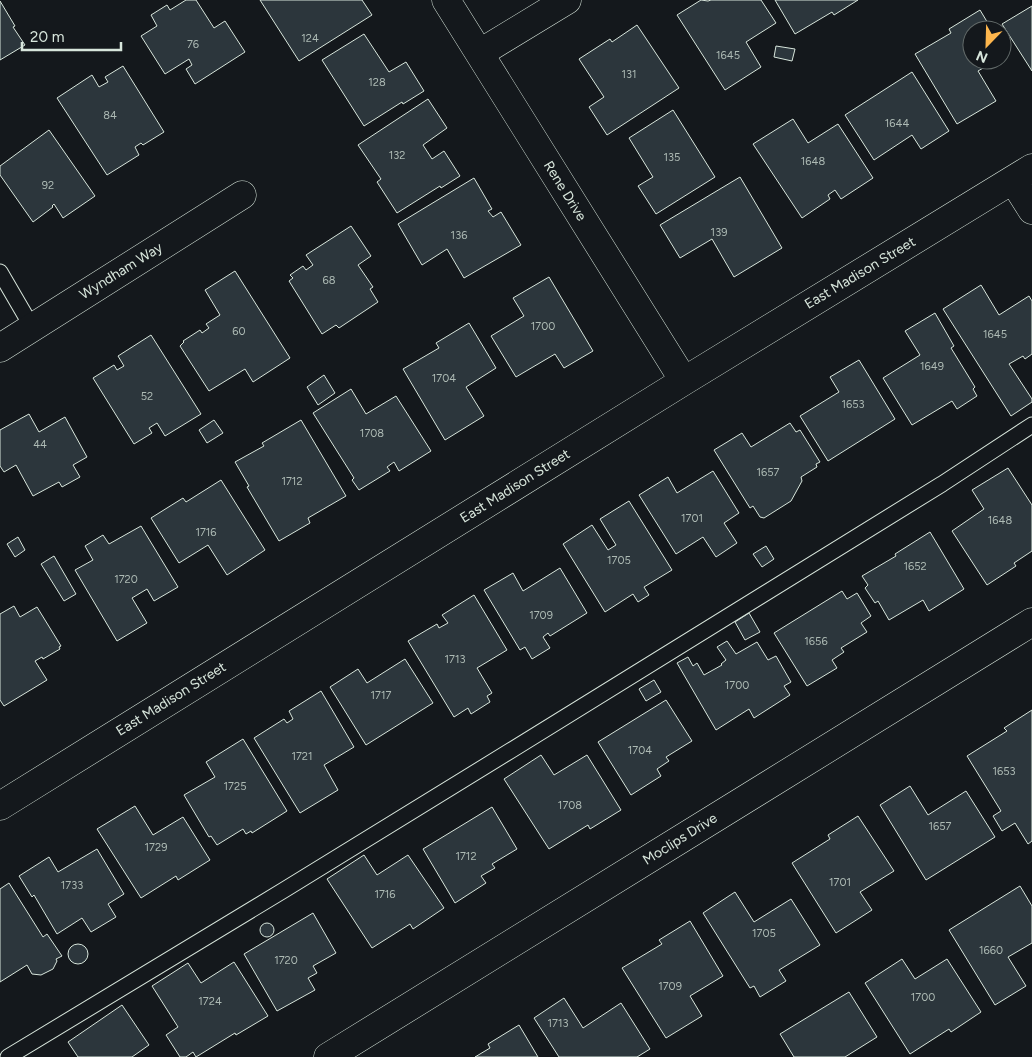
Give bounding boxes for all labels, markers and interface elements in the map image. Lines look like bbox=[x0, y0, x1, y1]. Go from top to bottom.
scale bar bbox=[22, 20, 121, 52]
north arrow bbox=[962, 20, 1012, 70]
text: 20 m bbox=[30, 28, 64, 46]
house number: 124 bbox=[301, 32, 319, 45]
house number: 76 bbox=[187, 38, 199, 51]
text: N bbox=[974, 47, 990, 66]
house number: 1645 bbox=[716, 49, 740, 62]
house number: 131 bbox=[621, 68, 637, 81]
house number: 128 bbox=[368, 76, 386, 89]
house number: 84 bbox=[103, 109, 117, 122]
house number: 1644 bbox=[885, 117, 909, 130]
house number: 132 bbox=[389, 149, 405, 162]
house number: 135 bbox=[664, 151, 680, 164]
house number: 1648 bbox=[801, 155, 825, 168]
street label: Rene Drive bbox=[540, 158, 590, 225]
house number: 92 bbox=[42, 179, 54, 192]
house number: 139 bbox=[711, 226, 727, 239]
house number: 136 bbox=[451, 229, 467, 242]
street label: East Madison Street bbox=[802, 233, 918, 313]
street label: Wyndham Way bbox=[76, 238, 166, 303]
house number: 68 bbox=[323, 274, 336, 287]
house number: 1700 bbox=[531, 320, 555, 333]
house number: 60 bbox=[232, 325, 246, 338]
house number: 1645 bbox=[983, 328, 1007, 341]
house number: 1649 bbox=[920, 360, 944, 373]
house number: 1704 bbox=[432, 372, 456, 385]
house number: 52 bbox=[141, 390, 153, 403]
house number: 1653 bbox=[841, 398, 865, 411]
house number: 1708 bbox=[360, 427, 384, 440]
house number: 44 bbox=[33, 438, 47, 451]
street label: East Madison Street bbox=[457, 445, 573, 527]
house number: 1657 bbox=[756, 466, 780, 479]
house number: 1712 bbox=[281, 475, 303, 488]
house number: 1701 bbox=[681, 512, 703, 525]
house number: 1648 bbox=[988, 514, 1012, 527]
house number: 1716 bbox=[195, 526, 217, 539]
house number: 1705 bbox=[607, 554, 631, 567]
house number: 1652 bbox=[903, 560, 927, 573]
house number: 1720 bbox=[114, 573, 138, 586]
house number: 1709 bbox=[529, 609, 553, 622]
house number: 1656 bbox=[804, 635, 828, 648]
house number: 1713 bbox=[445, 653, 466, 666]
street label: East Madison Street bbox=[113, 658, 229, 740]
house number: 1700 bbox=[725, 679, 749, 692]
house number: 1717 bbox=[371, 689, 392, 702]
house number: 1704 bbox=[628, 744, 652, 757]
house number: 1721 bbox=[291, 750, 313, 763]
house number: 1653 bbox=[992, 765, 1016, 778]
house number: 1725 bbox=[224, 780, 246, 793]
house number: 1708 bbox=[558, 799, 582, 812]
street label: Moclips Drive bbox=[640, 809, 721, 869]
house number: 1657 bbox=[928, 820, 952, 833]
house number: 1729 bbox=[145, 841, 167, 854]
house number: 1712 bbox=[455, 850, 477, 863]
house number: 1701 bbox=[829, 876, 851, 889]
house number: 1733 bbox=[61, 879, 83, 892]
house number: 1716 bbox=[374, 888, 396, 901]
house number: 1705 bbox=[752, 927, 776, 940]
house number: 1660 bbox=[979, 944, 1003, 957]
house number: 1720 bbox=[274, 954, 298, 967]
house number: 1709 bbox=[658, 980, 682, 993]
house number: 1700 bbox=[911, 991, 935, 1004]
house number: 1724 bbox=[198, 995, 222, 1008]
house number: 1713 bbox=[548, 1017, 569, 1030]

